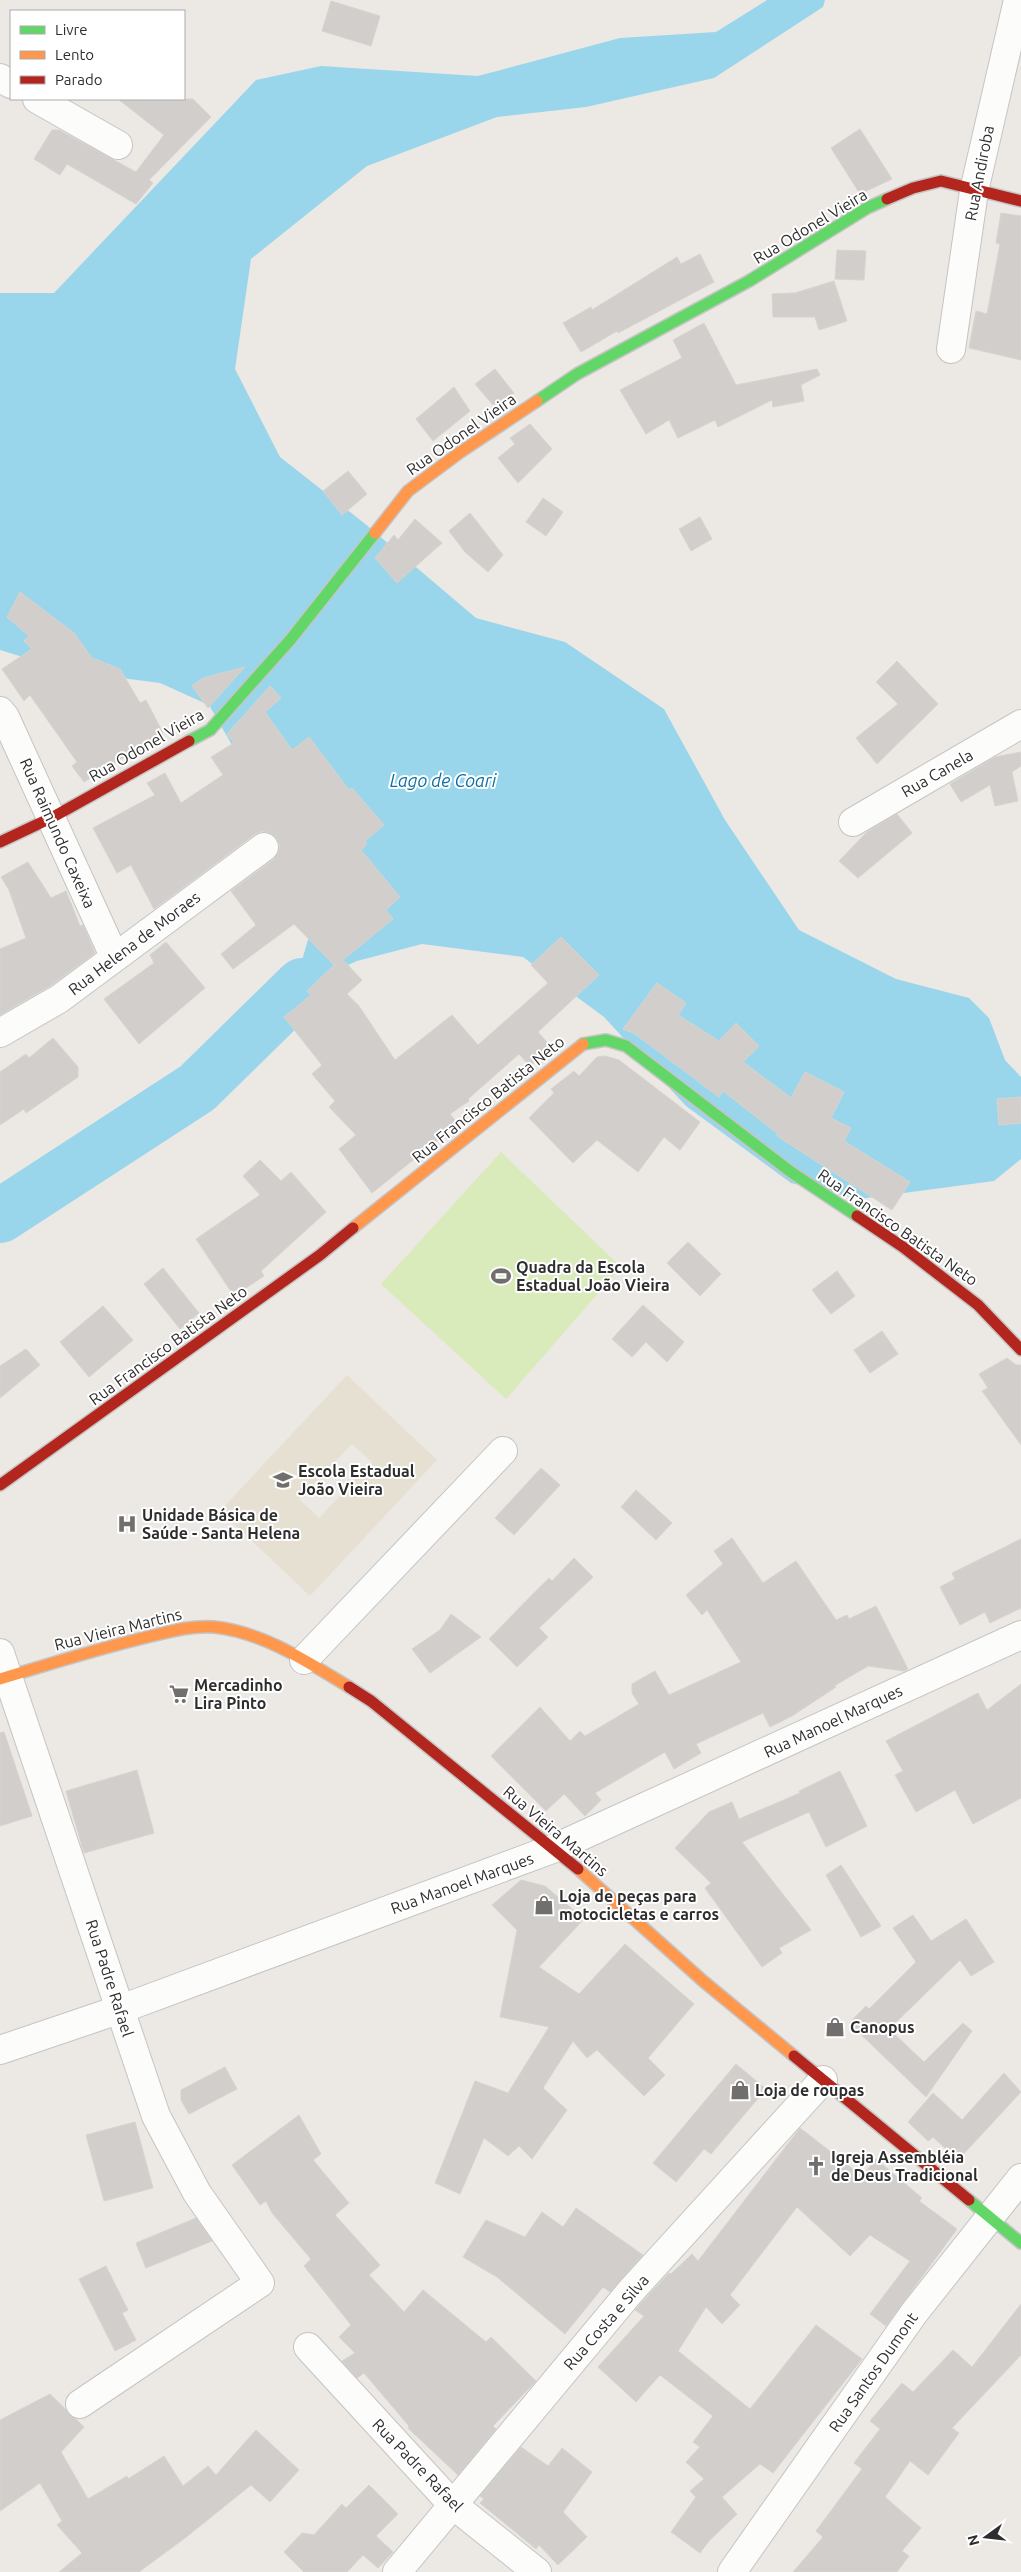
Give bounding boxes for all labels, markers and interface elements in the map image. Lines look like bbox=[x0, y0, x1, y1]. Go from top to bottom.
legend bbox=[10, 10, 185, 100]
text: Livre bbox=[55, 21, 88, 38]
text: Lento bbox=[55, 46, 94, 63]
text: Parado bbox=[55, 71, 102, 88]
street label: Rua Andiroba bbox=[961, 124, 997, 222]
street label: Rua Odonel Vieira bbox=[750, 185, 870, 267]
street label: Rua Odonel Vieira bbox=[403, 389, 519, 479]
street label: Rua Odonel Vieira bbox=[85, 705, 207, 785]
street label: Rua Canela bbox=[898, 745, 976, 801]
street label: Rua Raimundo Caxeixa bbox=[17, 755, 99, 911]
water label: Lago de Coari bbox=[390, 770, 497, 790]
street label: Rua Helena de Moraes bbox=[65, 888, 203, 998]
street label: Rua Francisco Batista Neto bbox=[408, 1032, 568, 1166]
street label: Rua Francisco Batista Neto bbox=[815, 1165, 981, 1289]
place label: Quadra da Escola Estadual João Vieira bbox=[516, 1258, 670, 1294]
sports icon: Quadra da Escola Estadual João Vieira bbox=[490, 1265, 512, 1287]
street label: Rua Francisco Batista Neto bbox=[86, 1282, 250, 1408]
place label: Escola Estadual João Vieira bbox=[298, 1462, 415, 1498]
school or university icon: Escola Estadual João Vieira bbox=[272, 1469, 294, 1491]
place label: Unidade Básica de Saúde - Santa Helena bbox=[142, 1506, 300, 1542]
hospital icon: Unidade Básica de Saúde - Santa Helena bbox=[116, 1513, 138, 1535]
street label: Rua Vieira Martins bbox=[52, 1604, 184, 1654]
place label: Mercadinho Lira Pinto bbox=[194, 1676, 283, 1712]
street label: Rua Manoel Marques bbox=[761, 1681, 905, 1761]
supermarket icon: Mercadinho Lira Pinto bbox=[168, 1683, 190, 1705]
street label: Rua Vieira Martins bbox=[500, 1782, 612, 1880]
street label: Rua Manoel Marques bbox=[388, 1849, 536, 1917]
place label: Loja de peças para motocicletas e carros bbox=[559, 1887, 719, 1923]
shop icon: Loja de peças para motocicletas e carros bbox=[533, 1894, 555, 1916]
street label: Rua Padre Rafael bbox=[83, 1917, 137, 2039]
shop icon: Canopus bbox=[824, 2016, 846, 2038]
place label: Canopus bbox=[850, 2018, 915, 2036]
shop icon: Loja de roupas bbox=[729, 2079, 751, 2101]
place label: Loja de roupas bbox=[755, 2081, 864, 2099]
place label: Igreja Assembléia de Deus Tradicional bbox=[831, 2148, 978, 2184]
church icon: Igreja Assembléia de Deus Tradicional bbox=[805, 2155, 827, 2177]
street label: Rua Costa e Silva bbox=[560, 2271, 652, 2373]
street label: Rua Santos Dumont bbox=[825, 2308, 922, 2435]
street label: Rua Padre Rafael bbox=[369, 2415, 467, 2515]
north arrow bbox=[961, 2512, 1011, 2562]
text: N bbox=[964, 2533, 983, 2547]

